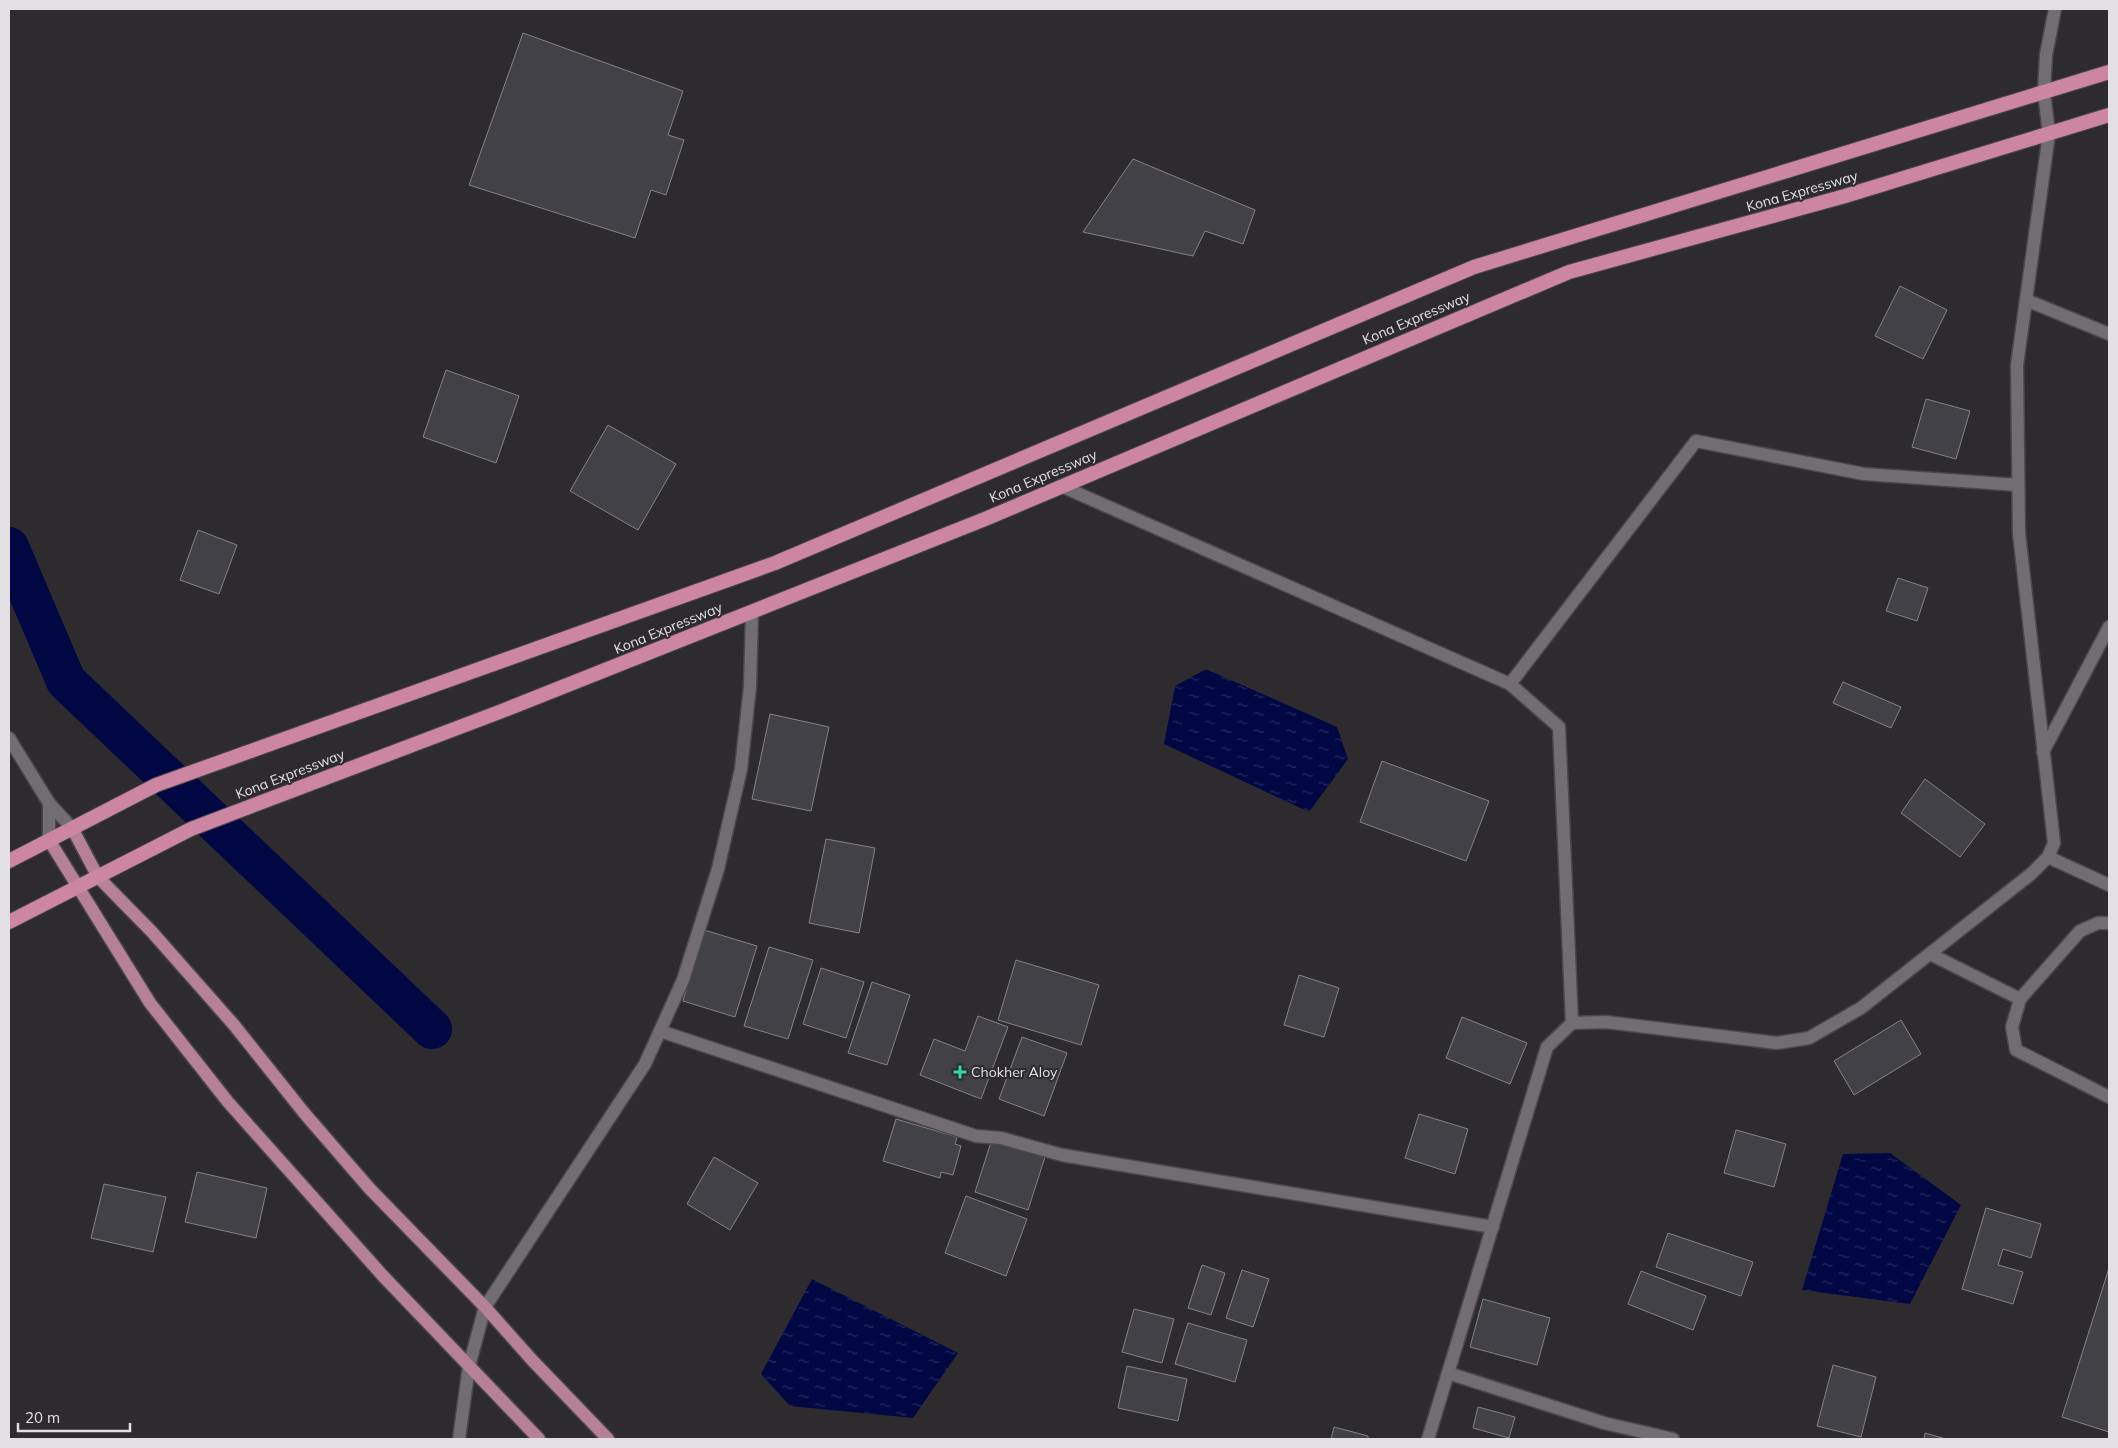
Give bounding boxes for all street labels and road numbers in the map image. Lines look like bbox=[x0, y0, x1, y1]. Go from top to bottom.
street label: Kona Expressway bbox=[1744, 166, 1860, 216]
street label: Kona Expressway bbox=[1359, 287, 1473, 349]
street label: Kona Expressway bbox=[986, 445, 1100, 507]
street label: Kona Expressway bbox=[611, 598, 725, 658]
street label: Kona Expressway bbox=[233, 745, 348, 803]

